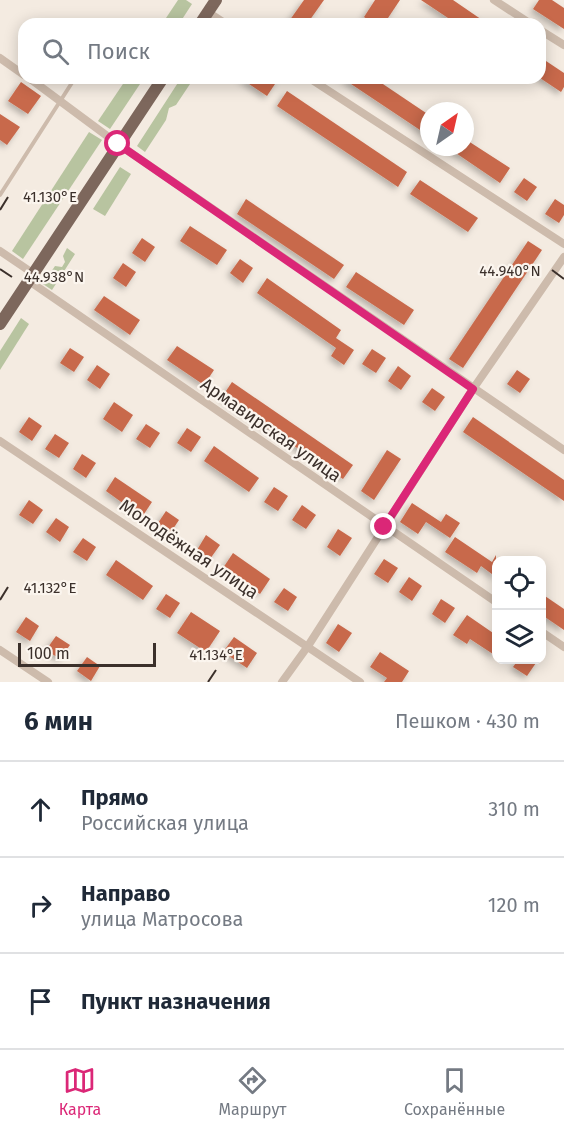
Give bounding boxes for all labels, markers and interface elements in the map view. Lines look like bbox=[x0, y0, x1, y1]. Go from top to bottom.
search box bbox=[18, 18, 546, 84]
icon: search bbox=[39, 35, 72, 68]
text: Поиск bbox=[87, 38, 150, 65]
north arrow bbox=[420, 102, 474, 156]
route start bbox=[104, 130, 130, 156]
text: 41.130°E bbox=[23, 188, 77, 206]
text: 44.940°N bbox=[479, 262, 541, 280]
text: 44.938°N bbox=[24, 268, 84, 286]
street label: Армавирская улица bbox=[196, 373, 346, 487]
street label: Молодёжная улица bbox=[115, 494, 263, 604]
route end bbox=[370, 513, 396, 539]
map controls bbox=[492, 556, 546, 664]
button: locate bbox=[492, 556, 546, 610]
text: 41.132°E bbox=[24, 579, 76, 597]
button: layers bbox=[492, 610, 546, 664]
scale bar bbox=[18, 640, 156, 668]
text: 100 m bbox=[27, 644, 70, 663]
text: 41.134°E bbox=[189, 646, 243, 664]
text: 6 мин bbox=[24, 706, 93, 737]
text: Пешком · 430 m bbox=[395, 709, 540, 733]
text: Прямо bbox=[81, 784, 148, 811]
icon: ahead bbox=[24, 793, 57, 826]
text: 310 m bbox=[488, 797, 540, 821]
text: Российская улица bbox=[81, 811, 249, 835]
text: Направо bbox=[81, 880, 170, 907]
icon: right bbox=[24, 889, 57, 922]
text: 120 m bbox=[488, 893, 540, 917]
text: улица Матросова bbox=[81, 907, 243, 931]
icon: arrive bbox=[24, 985, 57, 1018]
text: Пункт назначения bbox=[81, 988, 271, 1015]
tab: Карта bbox=[59, 1064, 101, 1119]
tab: Маршрут bbox=[219, 1064, 287, 1119]
tab: Сохранённые bbox=[404, 1064, 505, 1119]

